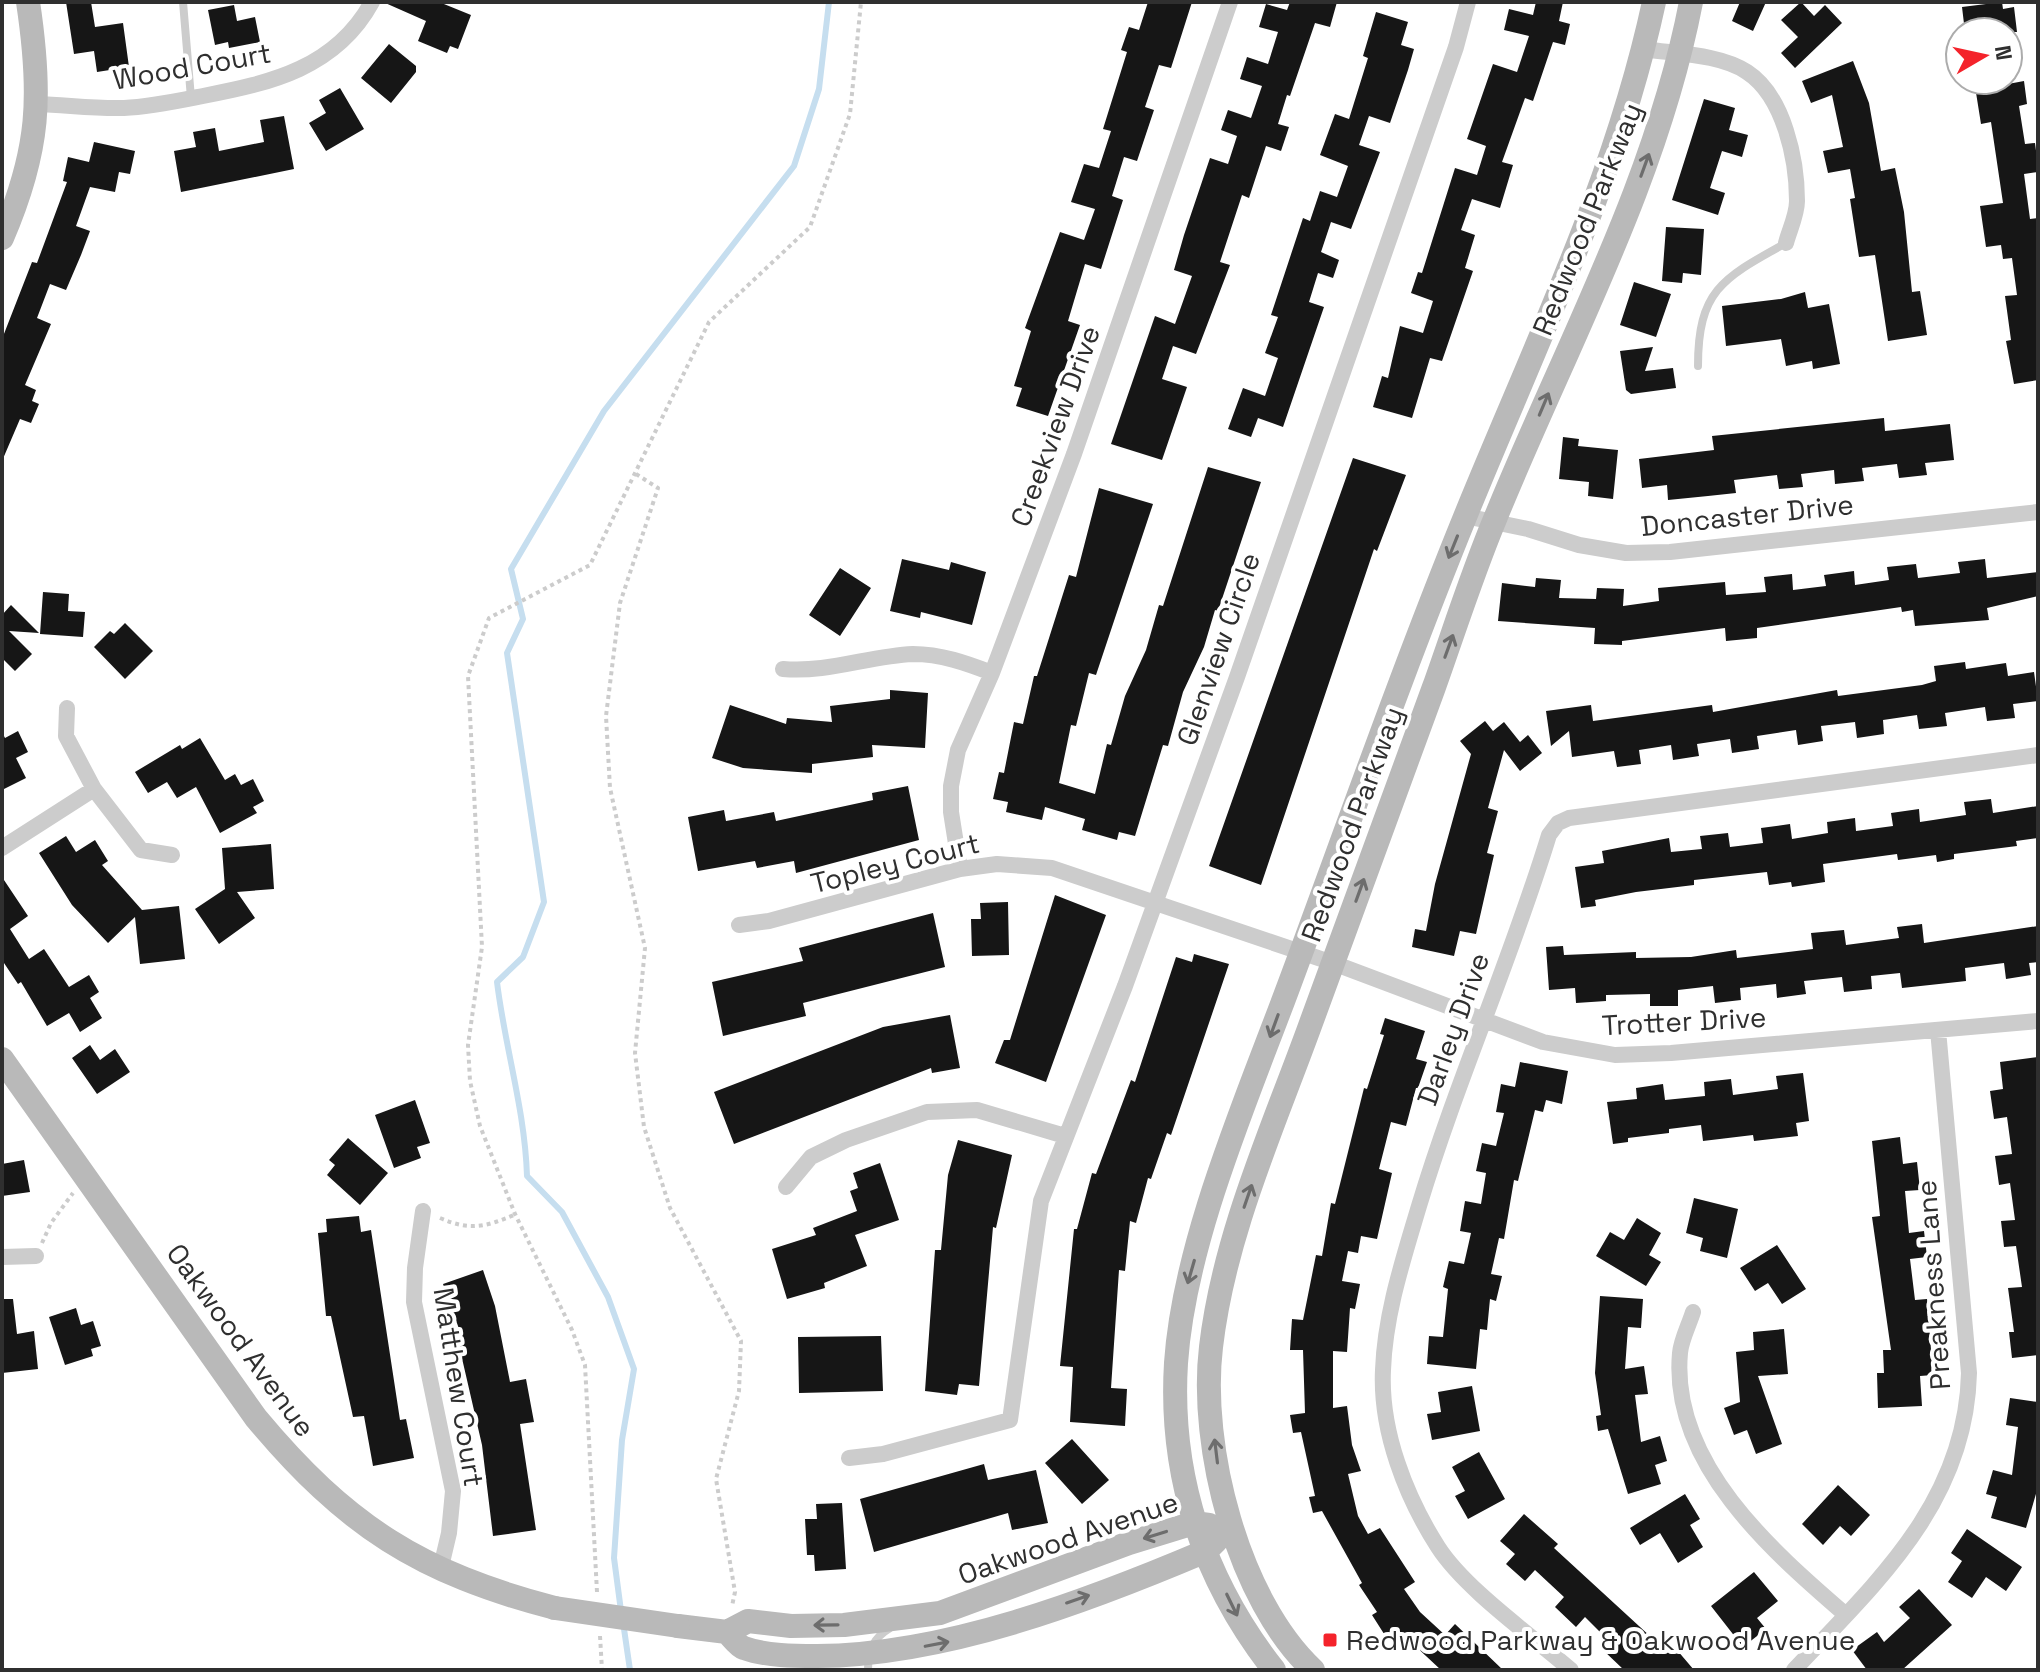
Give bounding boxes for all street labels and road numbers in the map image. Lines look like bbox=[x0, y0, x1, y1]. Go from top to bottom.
street label: Wood Court bbox=[110, 34, 274, 98]
street label: Redwood Parkway bbox=[1524, 97, 1650, 341]
street label: Creekview Drive bbox=[1002, 321, 1108, 531]
street label: Doncaster Drive bbox=[1639, 486, 1855, 544]
street label: Glenview Circle bbox=[1168, 548, 1268, 750]
street label: Redwood Parkway bbox=[1293, 702, 1411, 946]
street label: Topley Court bbox=[807, 825, 983, 901]
street label: Darley Drive bbox=[1409, 948, 1497, 1110]
street label: Trotter Drive bbox=[1601, 999, 1767, 1043]
street label: Preakness Lane bbox=[1908, 1179, 1958, 1391]
street label: Oakwood Avenue bbox=[159, 1236, 323, 1444]
street label: Matthew Court bbox=[425, 1285, 493, 1489]
street label: Oakwood Avenue bbox=[953, 1483, 1183, 1593]

